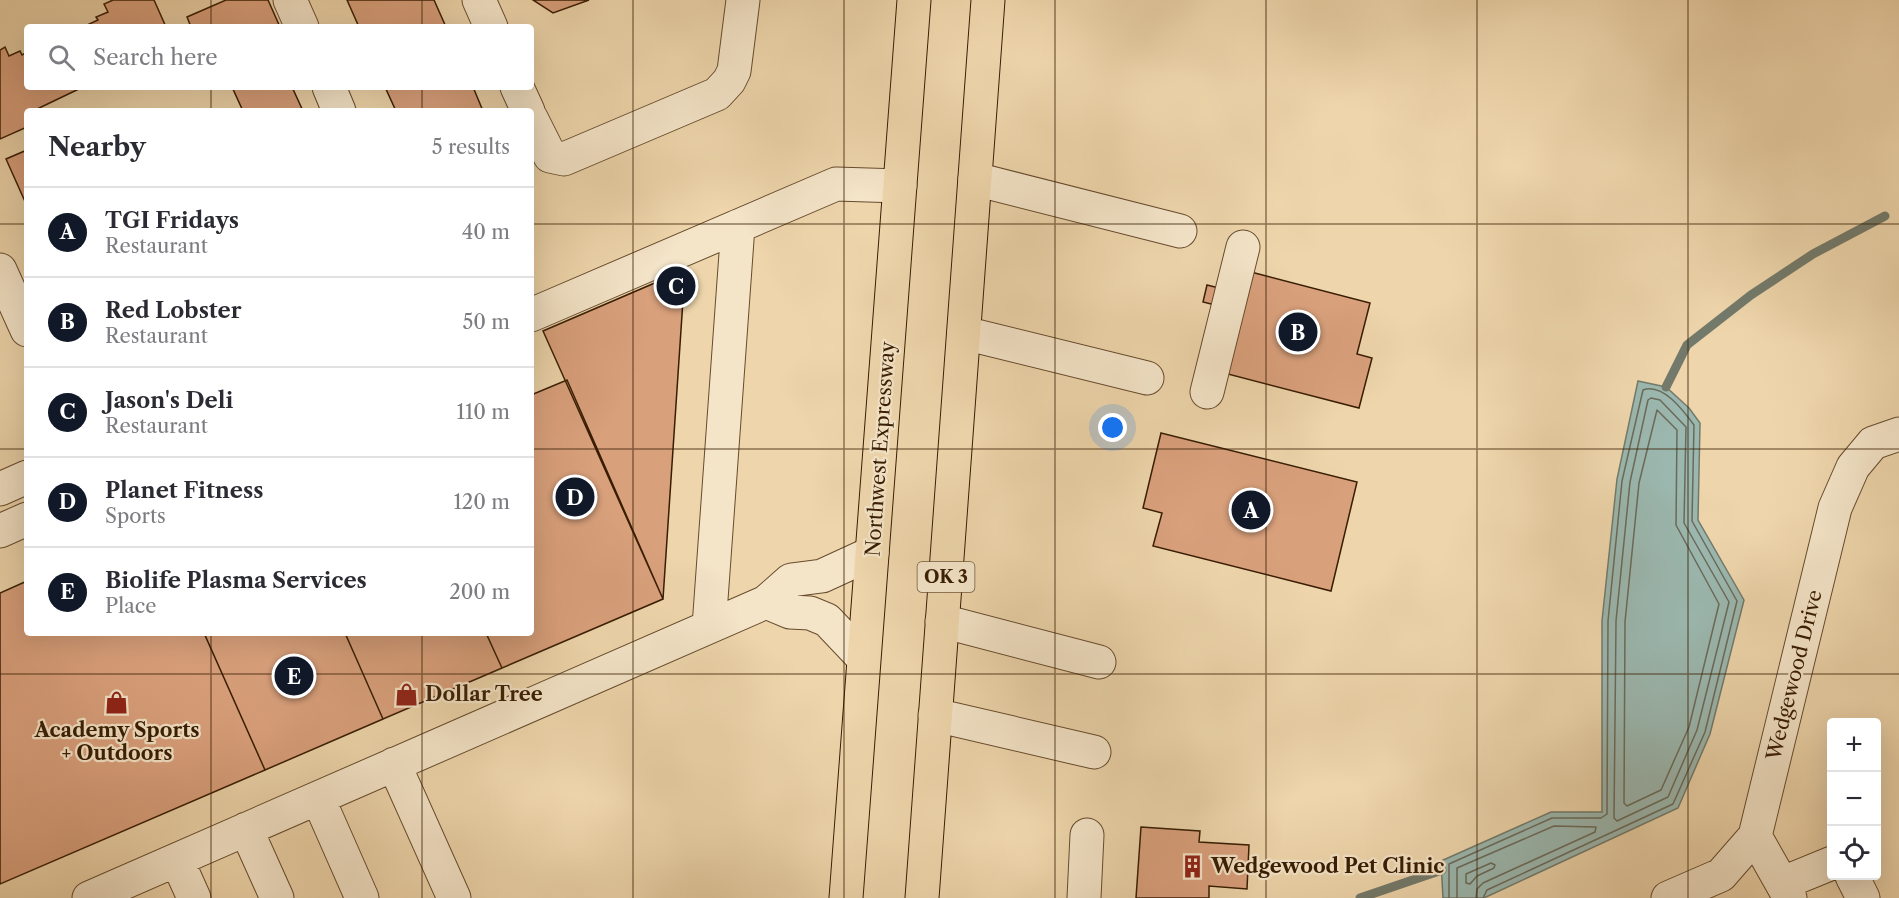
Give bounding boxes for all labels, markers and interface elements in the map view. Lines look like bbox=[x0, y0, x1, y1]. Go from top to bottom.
search box bbox=[24, 24, 534, 90]
icon: search bbox=[45, 41, 78, 74]
text: Search here bbox=[93, 44, 218, 71]
text: Nearby bbox=[48, 131, 146, 163]
text: 5 results bbox=[432, 135, 510, 159]
text: TGI Fridays bbox=[105, 207, 239, 234]
text: A bbox=[60, 220, 75, 244]
text: 40 m bbox=[462, 220, 510, 244]
text: Restaurant bbox=[105, 234, 208, 258]
pin: C bbox=[656, 264, 696, 308]
text: Red Lobster bbox=[105, 297, 241, 324]
text: B bbox=[60, 310, 75, 334]
text: 50 m bbox=[463, 310, 510, 334]
pin: B bbox=[1278, 310, 1318, 354]
text: Restaurant bbox=[105, 324, 208, 348]
street label: Northwest Expressway bbox=[861, 340, 900, 557]
text: Jason's Deli bbox=[105, 387, 233, 414]
text: C bbox=[59, 400, 76, 424]
text: 110 m bbox=[457, 400, 510, 424]
your location bbox=[1098, 413, 1127, 442]
text: Restaurant bbox=[105, 414, 208, 438]
pin: D bbox=[556, 474, 594, 520]
text: Planet Fitness bbox=[105, 477, 263, 504]
pin: A bbox=[1232, 488, 1270, 532]
text: D bbox=[59, 490, 76, 514]
text: 120 m bbox=[453, 490, 510, 514]
text: Sports bbox=[105, 504, 166, 528]
road number: OK 3 bbox=[918, 562, 974, 592]
text: Biolife Plasma Services bbox=[105, 567, 367, 594]
text: E bbox=[60, 580, 75, 604]
text: 200 m bbox=[449, 580, 510, 604]
street label: Wedgewood Drive bbox=[1761, 587, 1827, 764]
text: Place bbox=[105, 594, 156, 618]
pin: E bbox=[274, 654, 314, 698]
shop icon: Dollar Tree bbox=[394, 681, 420, 707]
place label: Dollar Tree bbox=[425, 682, 543, 706]
shop icon: Academy Sports + Outdoors bbox=[104, 689, 130, 715]
place label: Academy Sports + Outdoors bbox=[33, 718, 200, 765]
map controls bbox=[1827, 718, 1881, 880]
button: + bbox=[1827, 718, 1881, 772]
button: − bbox=[1827, 772, 1881, 826]
button: locate bbox=[1827, 826, 1881, 880]
building icon: Wedgewood Pet Clinic bbox=[1180, 853, 1206, 879]
place label: Wedgewood Pet Clinic bbox=[1210, 854, 1444, 878]

